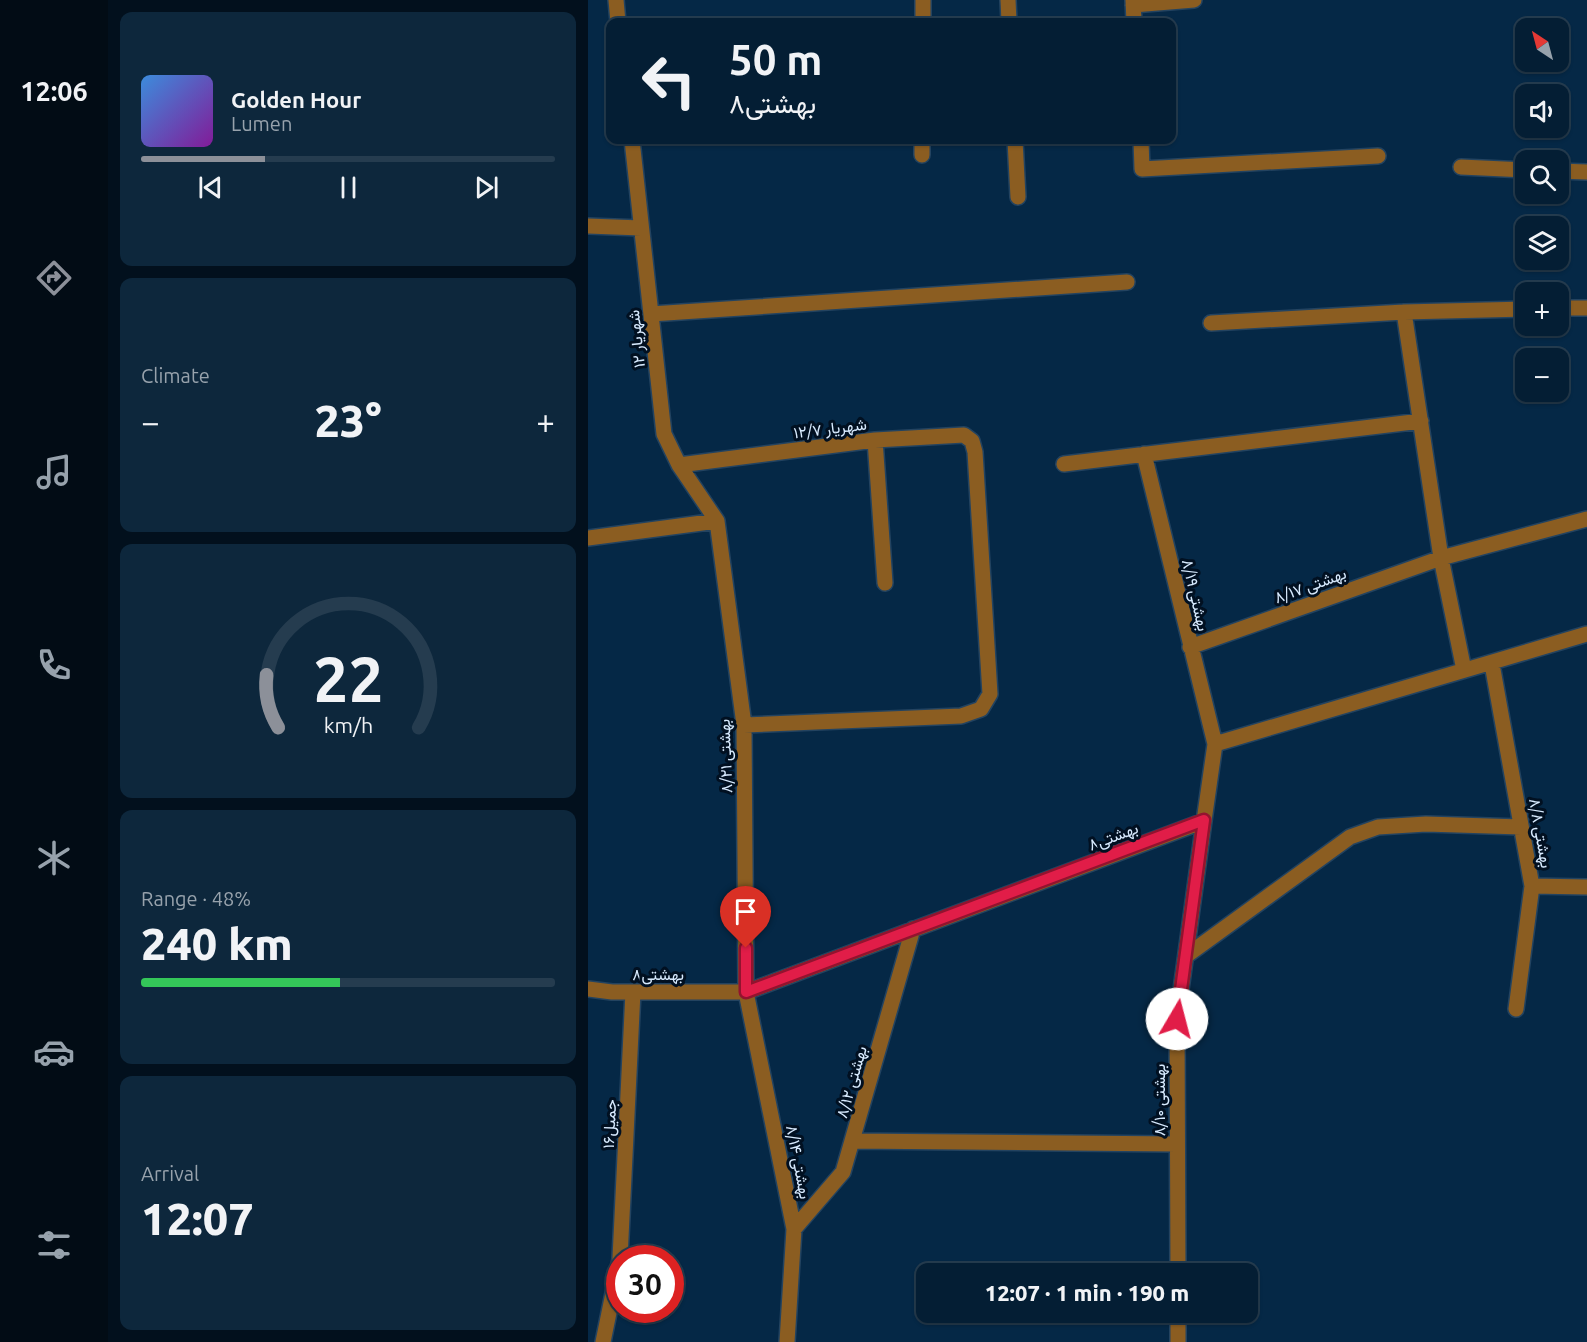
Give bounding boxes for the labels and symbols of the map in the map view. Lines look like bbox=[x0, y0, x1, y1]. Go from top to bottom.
north arrow bbox=[1515, 18, 1569, 72]
street label: شهریار ۱۲ bbox=[624, 309, 650, 369]
street label: شهریار ۱۲/۷ bbox=[792, 415, 868, 443]
street label: بهشتی ۸/۱۹ bbox=[1177, 557, 1213, 633]
street label: بهشتی ۸/۱۷ bbox=[1272, 564, 1349, 608]
street label: بهشتی ۸/۲۱ bbox=[715, 718, 737, 793]
street label: بهشتی ۸/۸ bbox=[1524, 797, 1556, 870]
street label: بهشتی۸ bbox=[1086, 818, 1141, 856]
pin bbox=[720, 886, 771, 948]
street label: بهشتی۸ bbox=[632, 965, 684, 985]
position arrow bbox=[1145, 987, 1209, 1051]
street label: بهشتی ۸/۱۲ bbox=[832, 1044, 872, 1121]
street label: بهشتی ۸/۱۰ bbox=[1150, 1064, 1170, 1136]
street label: جمیل١۶ bbox=[599, 1099, 621, 1149]
street label: بهشتی ۸/۱۴ bbox=[781, 1123, 815, 1201]
speed limit sign: 30 bbox=[606, 1245, 684, 1323]

